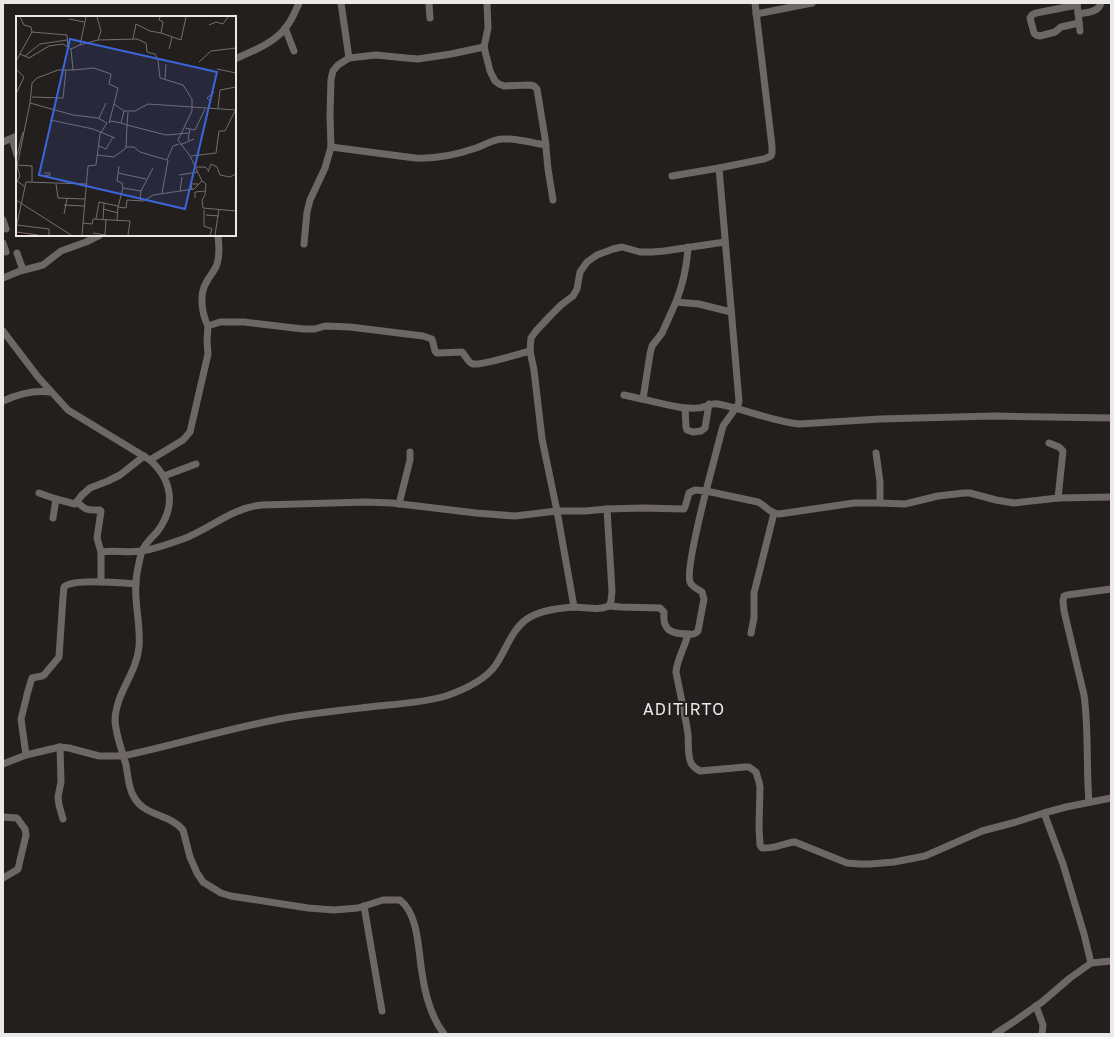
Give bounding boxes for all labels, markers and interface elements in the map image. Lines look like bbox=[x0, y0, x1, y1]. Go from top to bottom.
inset map bbox=[16, 16, 236, 236]
district label: ADITIRTO bbox=[643, 699, 725, 719]

